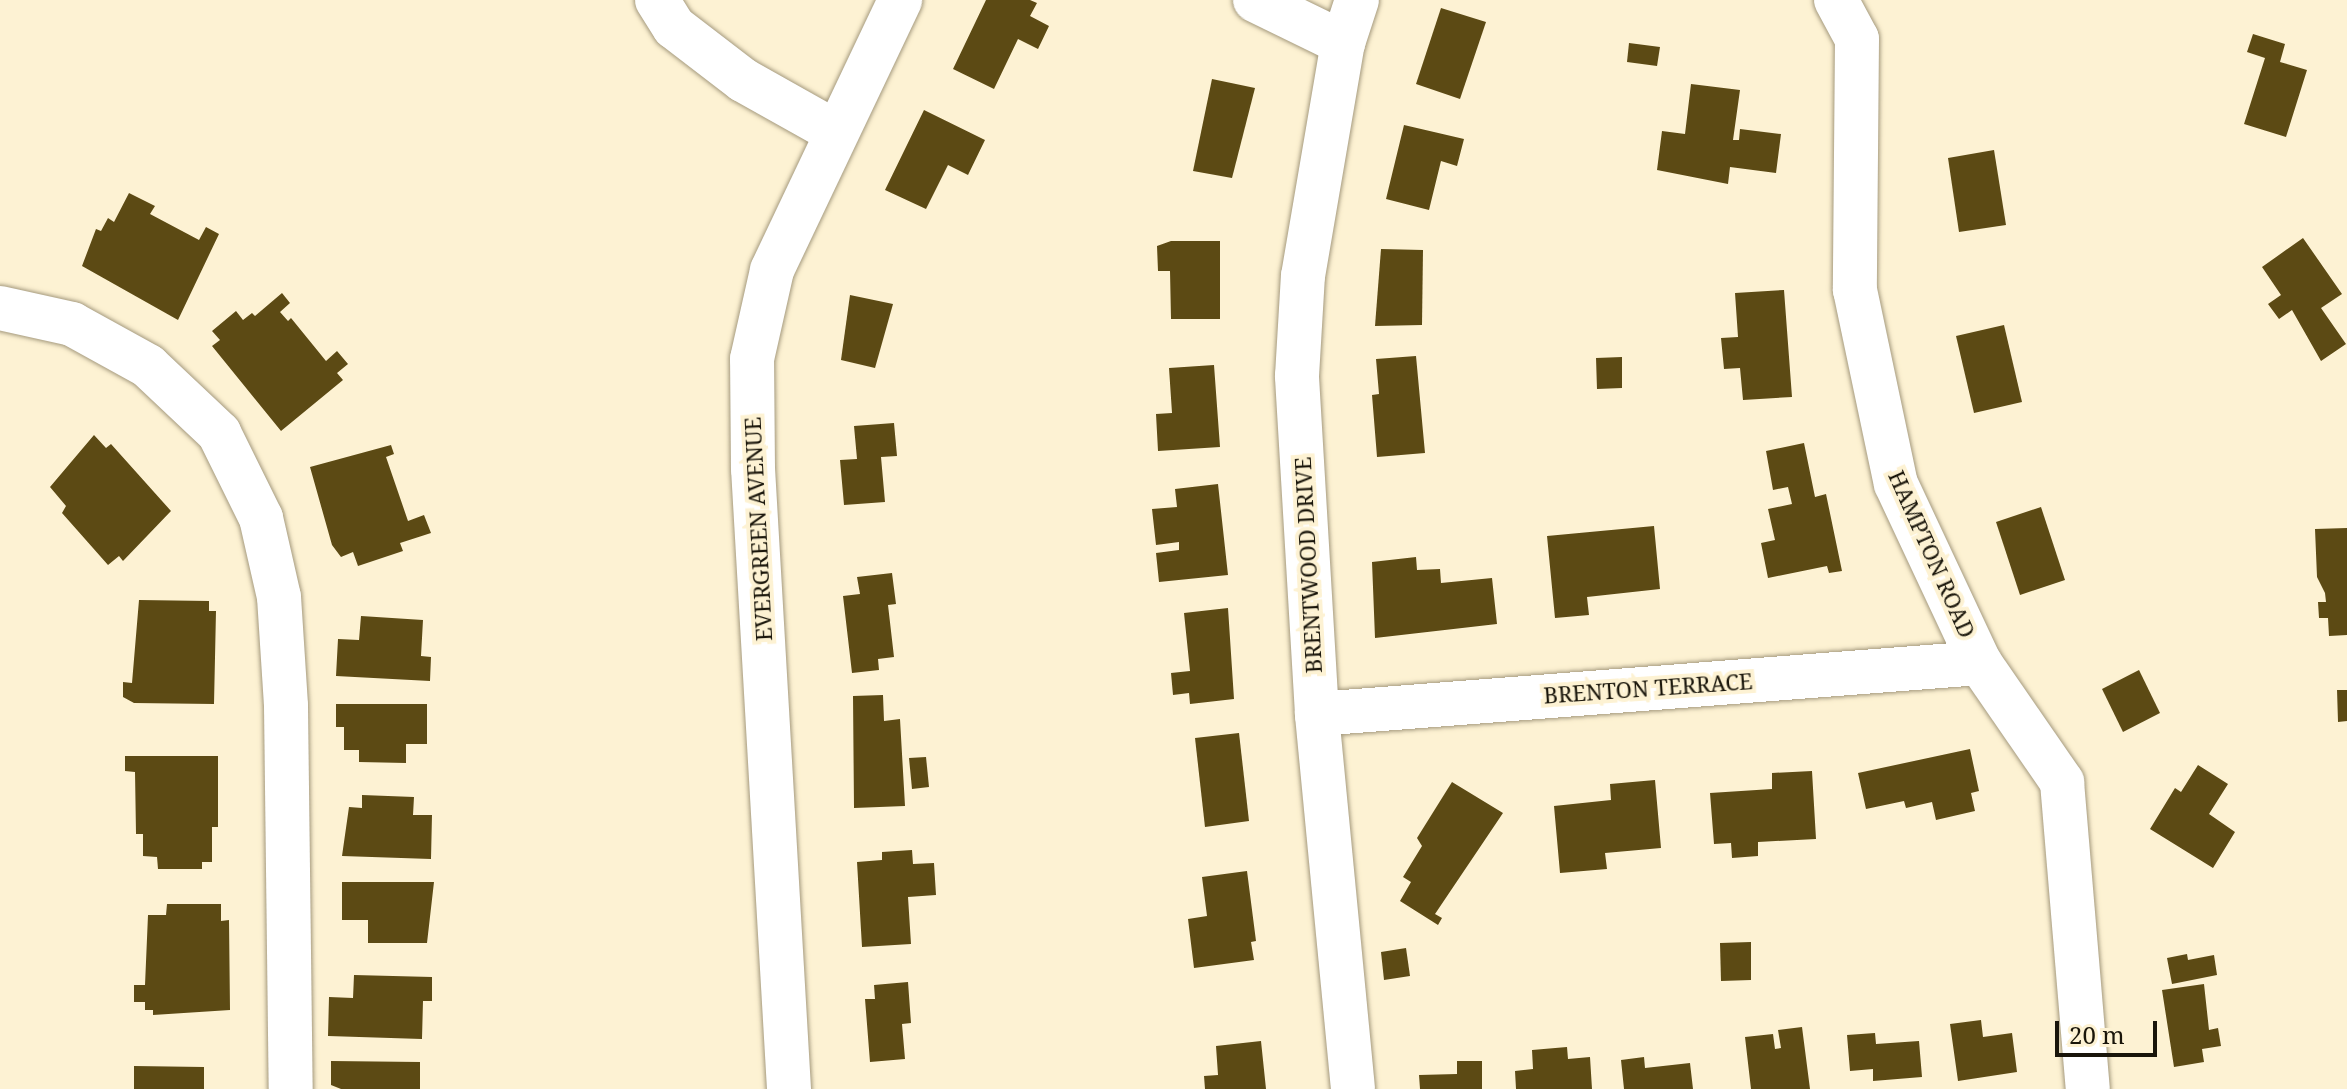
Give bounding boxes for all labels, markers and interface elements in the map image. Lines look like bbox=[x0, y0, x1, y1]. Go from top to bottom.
street label: EVERGREEN AVENUE bbox=[739, 416, 777, 642]
street label: BRENTWOOD DRIVE bbox=[1289, 456, 1327, 674]
street label: HAMPTON ROAD bbox=[1883, 466, 1981, 642]
street label: BRENTON TERRACE bbox=[1543, 668, 1753, 708]
scale bar bbox=[2059, 1005, 2161, 1055]
text: 20 m bbox=[2069, 1018, 2125, 1051]

